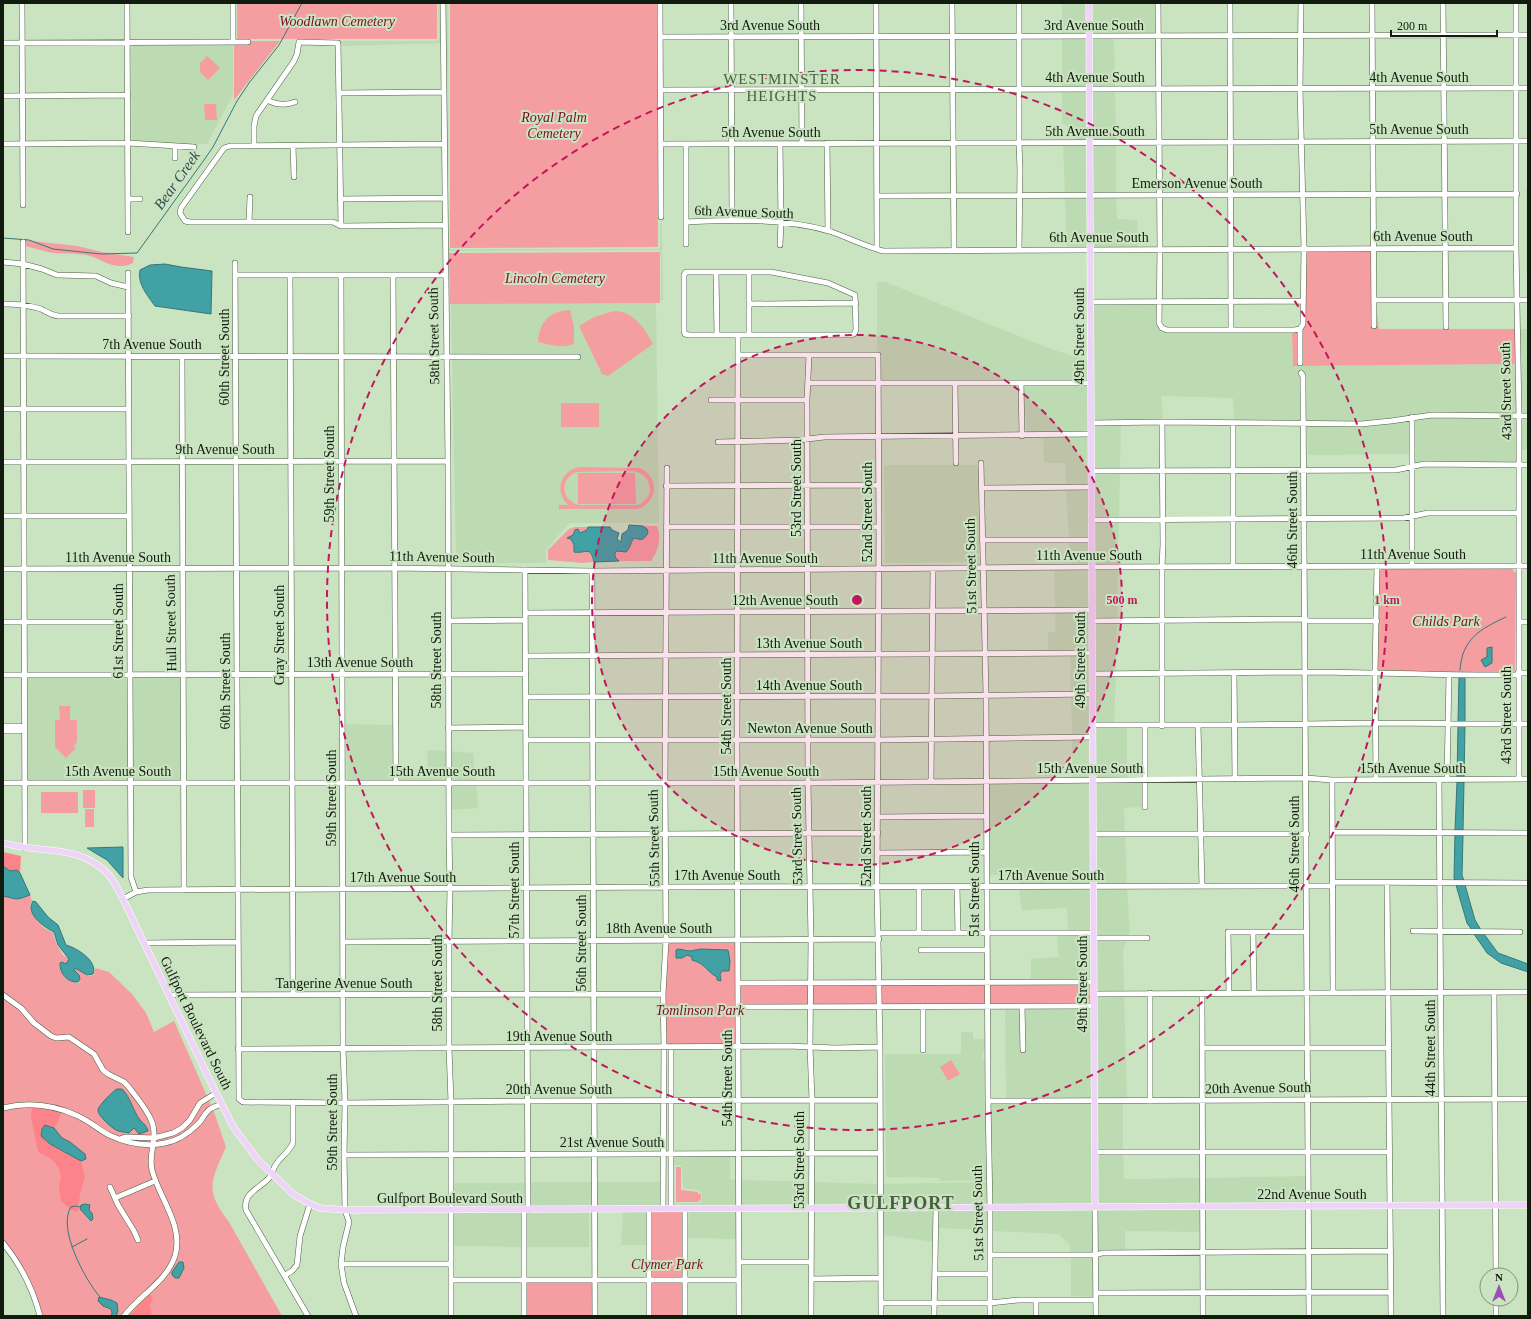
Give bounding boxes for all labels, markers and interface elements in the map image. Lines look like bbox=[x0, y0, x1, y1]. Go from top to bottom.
scale bar bbox=[1391, 12, 1497, 38]
park label: Woodlawn Cemetery bbox=[279, 14, 396, 29]
street label: 3rd Avenue South bbox=[720, 18, 820, 33]
street label: 3rd Avenue South bbox=[1044, 18, 1144, 33]
text: 200 m bbox=[1397, 19, 1428, 33]
street label: 4th Avenue South bbox=[1045, 70, 1145, 85]
street label: 4th Avenue South bbox=[1369, 70, 1469, 85]
district label: WESTMINSTER HEIGHTS bbox=[723, 71, 841, 104]
park label: Royal Palm Cemetery bbox=[520, 110, 587, 141]
street label: 5th Avenue South bbox=[1369, 122, 1469, 137]
street label: 5th Avenue South bbox=[1045, 124, 1145, 139]
street label: 5th Avenue South bbox=[721, 125, 821, 140]
water label: Bear Creek bbox=[151, 147, 203, 213]
street label: Emerson Avenue South bbox=[1131, 176, 1263, 191]
street label: 6th Avenue South bbox=[694, 203, 794, 221]
street label: 6th Avenue South bbox=[1373, 229, 1473, 244]
street label: 6th Avenue South bbox=[1049, 230, 1149, 245]
park label: Lincoln Cemetery bbox=[504, 271, 606, 286]
street label: 58th Street South bbox=[426, 287, 442, 385]
street label: 49th Street South bbox=[1072, 287, 1087, 385]
street label: 60th Street South bbox=[217, 308, 232, 406]
street label: 7th Avenue South bbox=[102, 337, 202, 352]
street label: 43rd Street South bbox=[1498, 342, 1514, 440]
street label: 59th Street South bbox=[322, 425, 337, 523]
street label: 53rd Street South bbox=[789, 439, 804, 537]
street label: 9th Avenue South bbox=[175, 442, 275, 457]
street label: 52nd Street South bbox=[860, 462, 875, 562]
street label: 46th Street South bbox=[1285, 471, 1300, 569]
street label: 51st Street South bbox=[963, 518, 979, 614]
street label: 11th Avenue South bbox=[1360, 547, 1466, 562]
street label: 11th Avenue South bbox=[1036, 548, 1142, 563]
street label: 11th Avenue South bbox=[389, 549, 495, 565]
street label: 11th Avenue South bbox=[65, 550, 171, 565]
street label: 11th Avenue South bbox=[712, 551, 818, 566]
street label: Hull Street South bbox=[163, 574, 179, 672]
street label: 61st Street South bbox=[111, 583, 126, 679]
street label: Gray Street South bbox=[272, 585, 287, 685]
street label: 12th Avenue South bbox=[732, 593, 838, 608]
centre of rings bbox=[850, 593, 864, 607]
text: 500 m bbox=[1107, 593, 1138, 607]
text: 1 km bbox=[1374, 593, 1400, 607]
street label: 58th Street South bbox=[429, 611, 444, 709]
street label: 49th Street South bbox=[1073, 611, 1088, 709]
park label: Childs Park bbox=[1412, 614, 1480, 629]
street label: 60th Street South bbox=[218, 632, 233, 730]
street label: 13th Avenue South bbox=[756, 636, 862, 651]
street label: 13th Avenue South bbox=[307, 655, 413, 670]
street label: 54th Street South bbox=[719, 657, 734, 755]
street label: 43rd Street South bbox=[1499, 666, 1514, 764]
street label: 14th Avenue South bbox=[756, 678, 862, 693]
street label: Newton Avenue South bbox=[747, 721, 873, 736]
street label: 59th Street South bbox=[324, 749, 339, 847]
street label: 15th Avenue South bbox=[1037, 761, 1143, 776]
street label: 15th Avenue South bbox=[1360, 761, 1466, 776]
street label: 15th Avenue South bbox=[65, 764, 171, 779]
street label: 15th Avenue South bbox=[389, 764, 495, 779]
street label: 15th Avenue South bbox=[713, 764, 819, 779]
street label: 52nd Street South bbox=[859, 786, 874, 886]
street label: 53rd Street South bbox=[789, 787, 805, 885]
street label: 55th Street South bbox=[646, 789, 662, 887]
street label: 46th Street South bbox=[1287, 795, 1302, 893]
street label: 57th Street South bbox=[507, 841, 522, 939]
street label: 51st Street South bbox=[967, 841, 982, 937]
street label: 17th Avenue South bbox=[674, 868, 780, 883]
street label: 17th Avenue South bbox=[998, 868, 1104, 883]
street label: 17th Avenue South bbox=[350, 870, 456, 885]
street label: 56th Street South bbox=[574, 894, 589, 992]
street label: 18th Avenue South bbox=[606, 921, 712, 936]
street label: 58th Street South bbox=[430, 934, 445, 1032]
street label: 49th Street South bbox=[1075, 935, 1090, 1033]
street label: Gulfport Boulevard South bbox=[157, 954, 235, 1092]
street label: Tangerine Avenue South bbox=[275, 976, 413, 991]
street label: 44th Street South bbox=[1423, 999, 1438, 1097]
park label: Tomlinson Park bbox=[656, 1003, 745, 1018]
street label: 19th Avenue South bbox=[506, 1029, 612, 1044]
street label: 54th Street South bbox=[720, 1029, 735, 1127]
street label: 59th Street South bbox=[325, 1073, 340, 1171]
street label: 20th Avenue South bbox=[1205, 1080, 1311, 1096]
street label: 20th Avenue South bbox=[506, 1082, 612, 1097]
street label: 53rd Street South bbox=[792, 1111, 807, 1209]
street label: 21st Avenue South bbox=[560, 1135, 664, 1150]
street label: 51st Street South bbox=[970, 1165, 986, 1261]
street label: 22nd Avenue South bbox=[1257, 1187, 1367, 1202]
street label: Gulfport Boulevard South bbox=[377, 1191, 523, 1206]
district label: GULFPORT bbox=[847, 1193, 955, 1213]
park label: Clymer Park bbox=[631, 1257, 704, 1272]
north arrow bbox=[1479, 1267, 1519, 1307]
text: N bbox=[1495, 1271, 1503, 1283]

